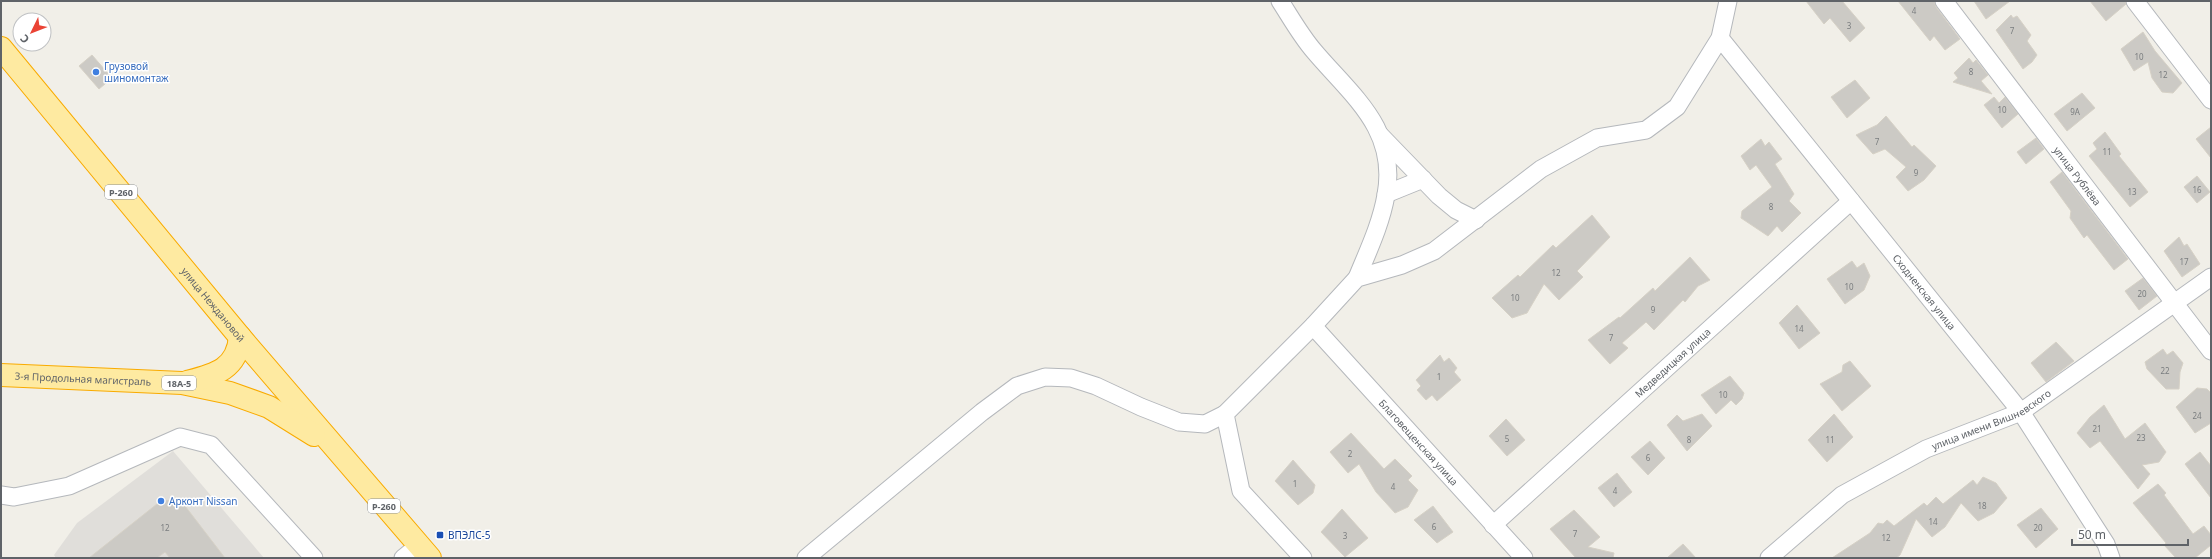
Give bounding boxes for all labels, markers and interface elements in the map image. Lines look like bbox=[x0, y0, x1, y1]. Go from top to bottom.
house number: 4 bbox=[1912, 5, 1917, 16]
north arrow bbox=[12, 12, 52, 52]
house number: 3 bbox=[1847, 20, 1852, 31]
house number: 7 bbox=[2010, 25, 2015, 36]
text: С bbox=[16, 31, 32, 47]
house number: 10 bbox=[2134, 51, 2144, 62]
place label: Грузовой шиномонтаж bbox=[104, 59, 169, 85]
house number: 8 bbox=[1969, 66, 1974, 77]
marker: Грузовой шиномонтаж bbox=[91, 67, 101, 77]
house number: 12 bbox=[2158, 69, 2168, 80]
house number: 10 bbox=[1997, 104, 2007, 115]
house number: 9А bbox=[2070, 106, 2081, 117]
house number: 7 bbox=[1875, 136, 1880, 147]
street label: улица Рублёва bbox=[2050, 144, 2104, 208]
house number: 11 bbox=[2102, 146, 2112, 157]
house number: 9 bbox=[1914, 167, 1919, 178]
house number: 16 bbox=[2192, 184, 2202, 195]
road number: Р-260 bbox=[105, 185, 137, 199]
house number: 13 bbox=[2127, 186, 2137, 197]
house number: 8 bbox=[1769, 201, 1774, 212]
street label: Сходненская улица bbox=[1890, 251, 1959, 333]
house number: 17 bbox=[2179, 256, 2189, 267]
street label: улица Неждановой bbox=[178, 264, 248, 345]
house number: 12 bbox=[1551, 267, 1561, 278]
house number: 10 bbox=[1844, 281, 1854, 292]
house number: 20 bbox=[2137, 288, 2147, 299]
house number: 10 bbox=[1510, 292, 1520, 303]
house number: 9 bbox=[1651, 304, 1656, 315]
house number: 14 bbox=[1794, 323, 1804, 334]
street label: Медведицкая улица bbox=[1632, 325, 1713, 401]
house number: 7 bbox=[1609, 332, 1614, 343]
house number: 22 bbox=[2160, 365, 2170, 376]
street label: 3-я Продольная магистраль bbox=[14, 369, 151, 389]
house number: 1 bbox=[1437, 371, 1441, 382]
road number: 18А-5 bbox=[162, 376, 196, 390]
street label: улица имени Вишневского bbox=[1930, 386, 2054, 453]
house number: 10 bbox=[1718, 389, 1728, 400]
street label: Благовещенская улица bbox=[1376, 396, 1461, 488]
house number: 24 bbox=[2192, 410, 2202, 421]
house number: 21 bbox=[2092, 423, 2102, 434]
house number: 23 bbox=[2136, 432, 2146, 443]
house number: 5 bbox=[1505, 433, 1510, 444]
house number: 8 bbox=[1687, 434, 1692, 445]
house number: 11 bbox=[1825, 434, 1835, 445]
house number: 2 bbox=[1348, 448, 1353, 459]
house number: 6 bbox=[1646, 452, 1651, 463]
house number: 1 bbox=[1293, 478, 1297, 489]
house number: 4 bbox=[1391, 481, 1396, 492]
house number: 4 bbox=[1613, 485, 1618, 496]
place label: Арконт Nissan bbox=[169, 494, 237, 508]
marker: Арконт Nissan bbox=[156, 496, 166, 506]
road number: Р-260 bbox=[368, 499, 400, 513]
house number: 18 bbox=[1977, 500, 1987, 511]
house number: 14 bbox=[1928, 516, 1938, 527]
house number: 6 bbox=[1432, 521, 1437, 532]
scale bar bbox=[2072, 521, 2188, 547]
house number: 12 bbox=[160, 522, 170, 533]
house number: 20 bbox=[2033, 522, 2043, 533]
text: 50 m bbox=[2078, 526, 2106, 543]
place label: ВПЭЛС-5 bbox=[448, 528, 491, 542]
house number: 7 bbox=[1573, 528, 1578, 539]
marker: ВПЭЛС-5 bbox=[435, 530, 445, 540]
house number: 3 bbox=[1343, 530, 1348, 541]
house number: 12 bbox=[1881, 532, 1891, 543]

